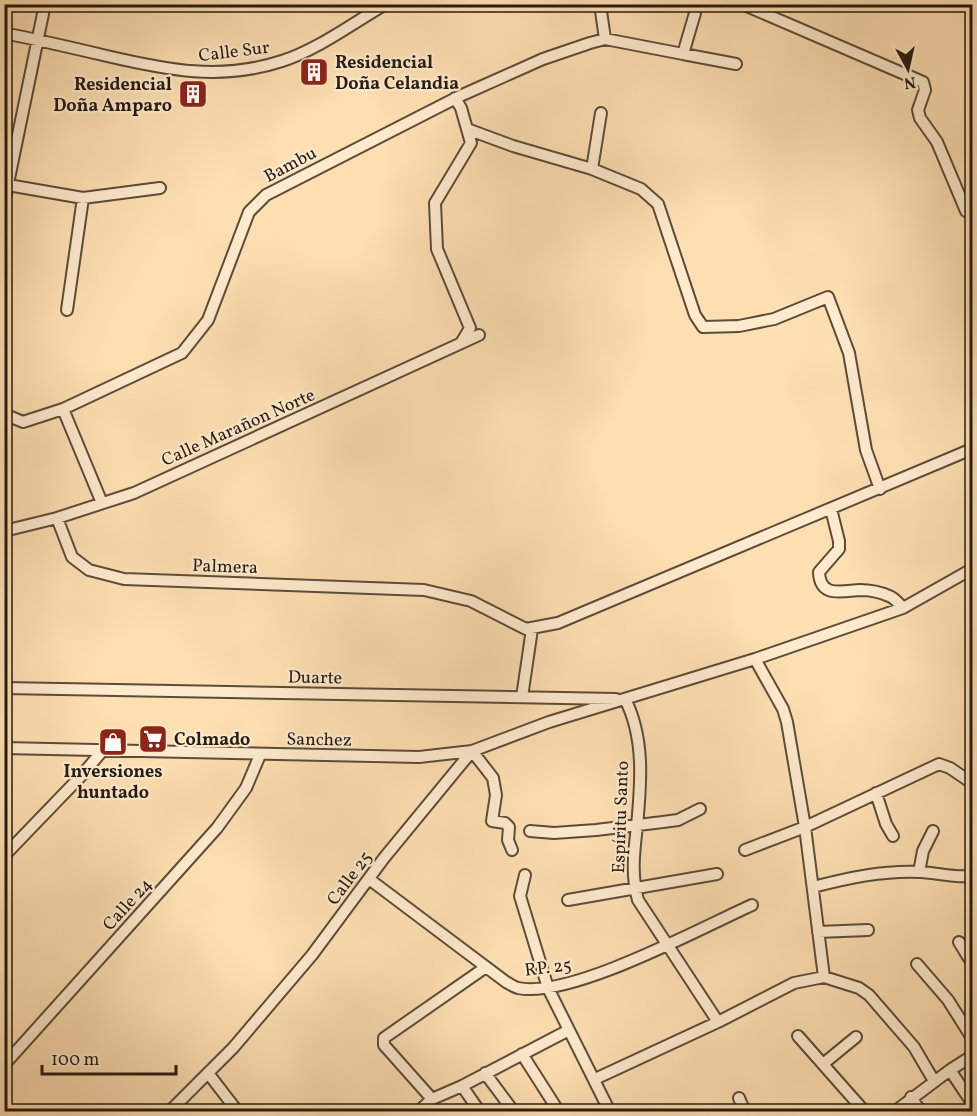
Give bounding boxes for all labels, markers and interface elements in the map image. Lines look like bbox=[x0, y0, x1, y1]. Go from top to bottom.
street label: Calle Sur bbox=[197, 36, 272, 69]
north arrow bbox=[878, 39, 938, 99]
place label: Residencial Doña Celandia bbox=[335, 51, 459, 97]
building icon: Residencial Doña Celandia bbox=[298, 56, 330, 88]
text: N bbox=[902, 70, 917, 94]
place label: Residencial Doña Amparo bbox=[53, 73, 172, 119]
building icon: Residencial Doña Amparo bbox=[177, 78, 209, 110]
street label: Bambu bbox=[260, 141, 321, 190]
street label: Calle Marañon Norte bbox=[158, 383, 319, 473]
street label: Palmera bbox=[192, 554, 258, 581]
street label: Duarte bbox=[288, 666, 342, 691]
supermarket icon: Colmado bbox=[137, 723, 169, 755]
shop icon: Inversiones huntado bbox=[97, 726, 129, 758]
street label: Sanchez bbox=[286, 727, 352, 754]
place label: Colmado bbox=[174, 728, 250, 753]
place label: Inversiones huntado bbox=[64, 760, 162, 806]
street label: Espíritu Santo bbox=[607, 760, 636, 874]
street label: Calle 25 bbox=[322, 847, 379, 911]
street label: Calle 24 bbox=[98, 873, 159, 937]
street label: RP. 25 bbox=[523, 953, 573, 984]
scale bar bbox=[42, 1038, 176, 1076]
text: 100 m bbox=[51, 1048, 100, 1073]

